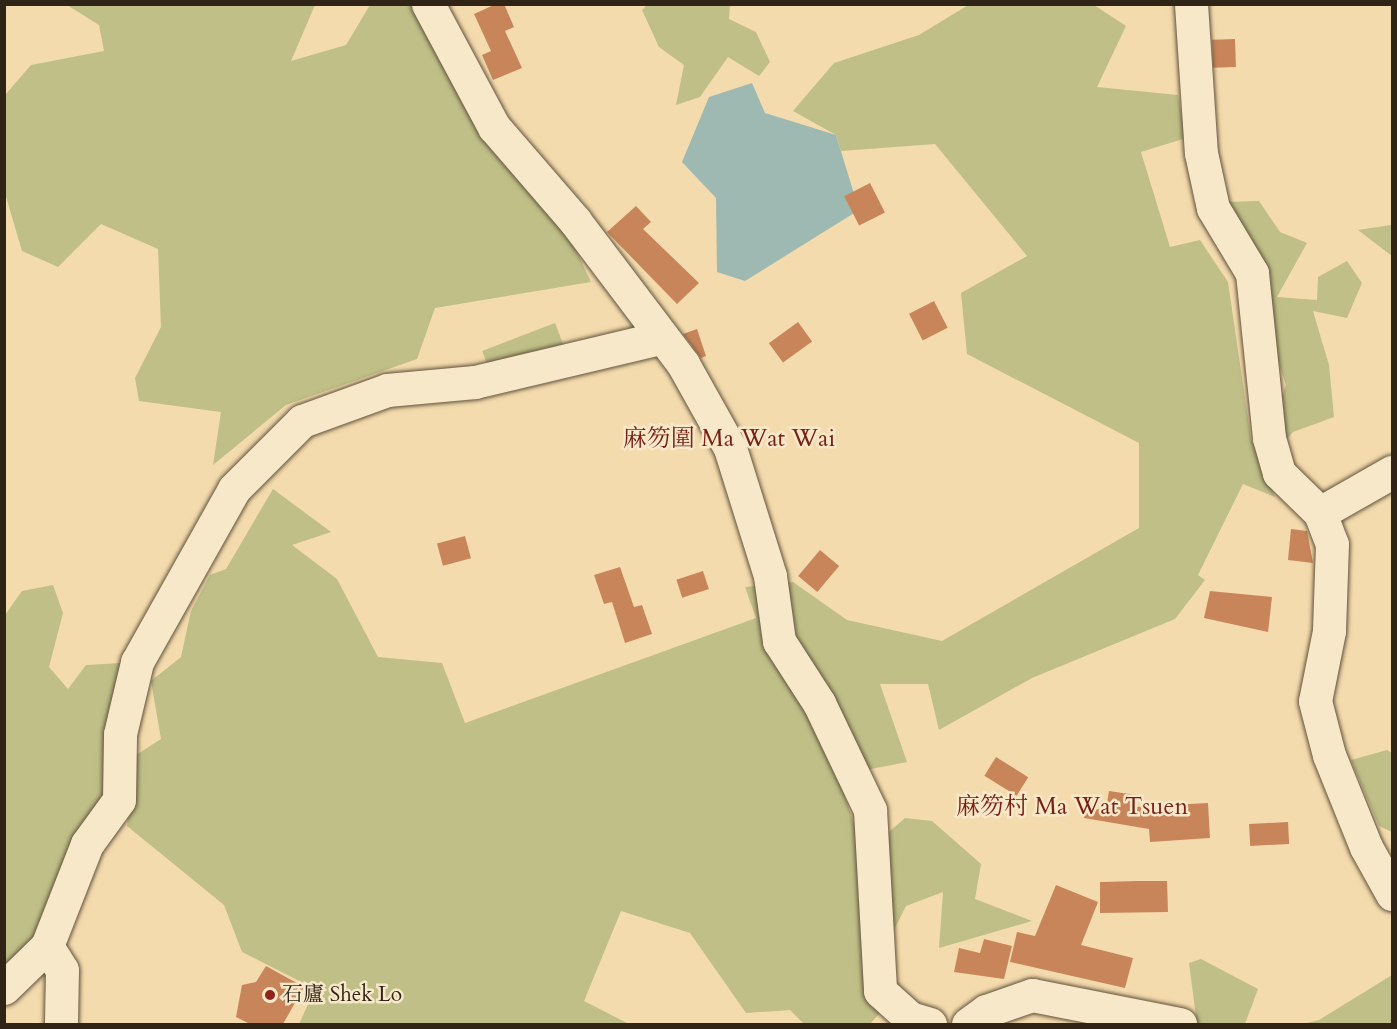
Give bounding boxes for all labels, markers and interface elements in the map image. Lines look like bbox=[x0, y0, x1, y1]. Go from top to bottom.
district label: 麻笏圍 Ma Wat Wai bbox=[623, 425, 835, 453]
district label: 麻笏村 Ma Wat Tsuen bbox=[956, 793, 1188, 821]
place label: 石廬 Shek Lo bbox=[282, 982, 402, 1008]
marker: 石廬 Shek Lo bbox=[263, 988, 277, 1002]

